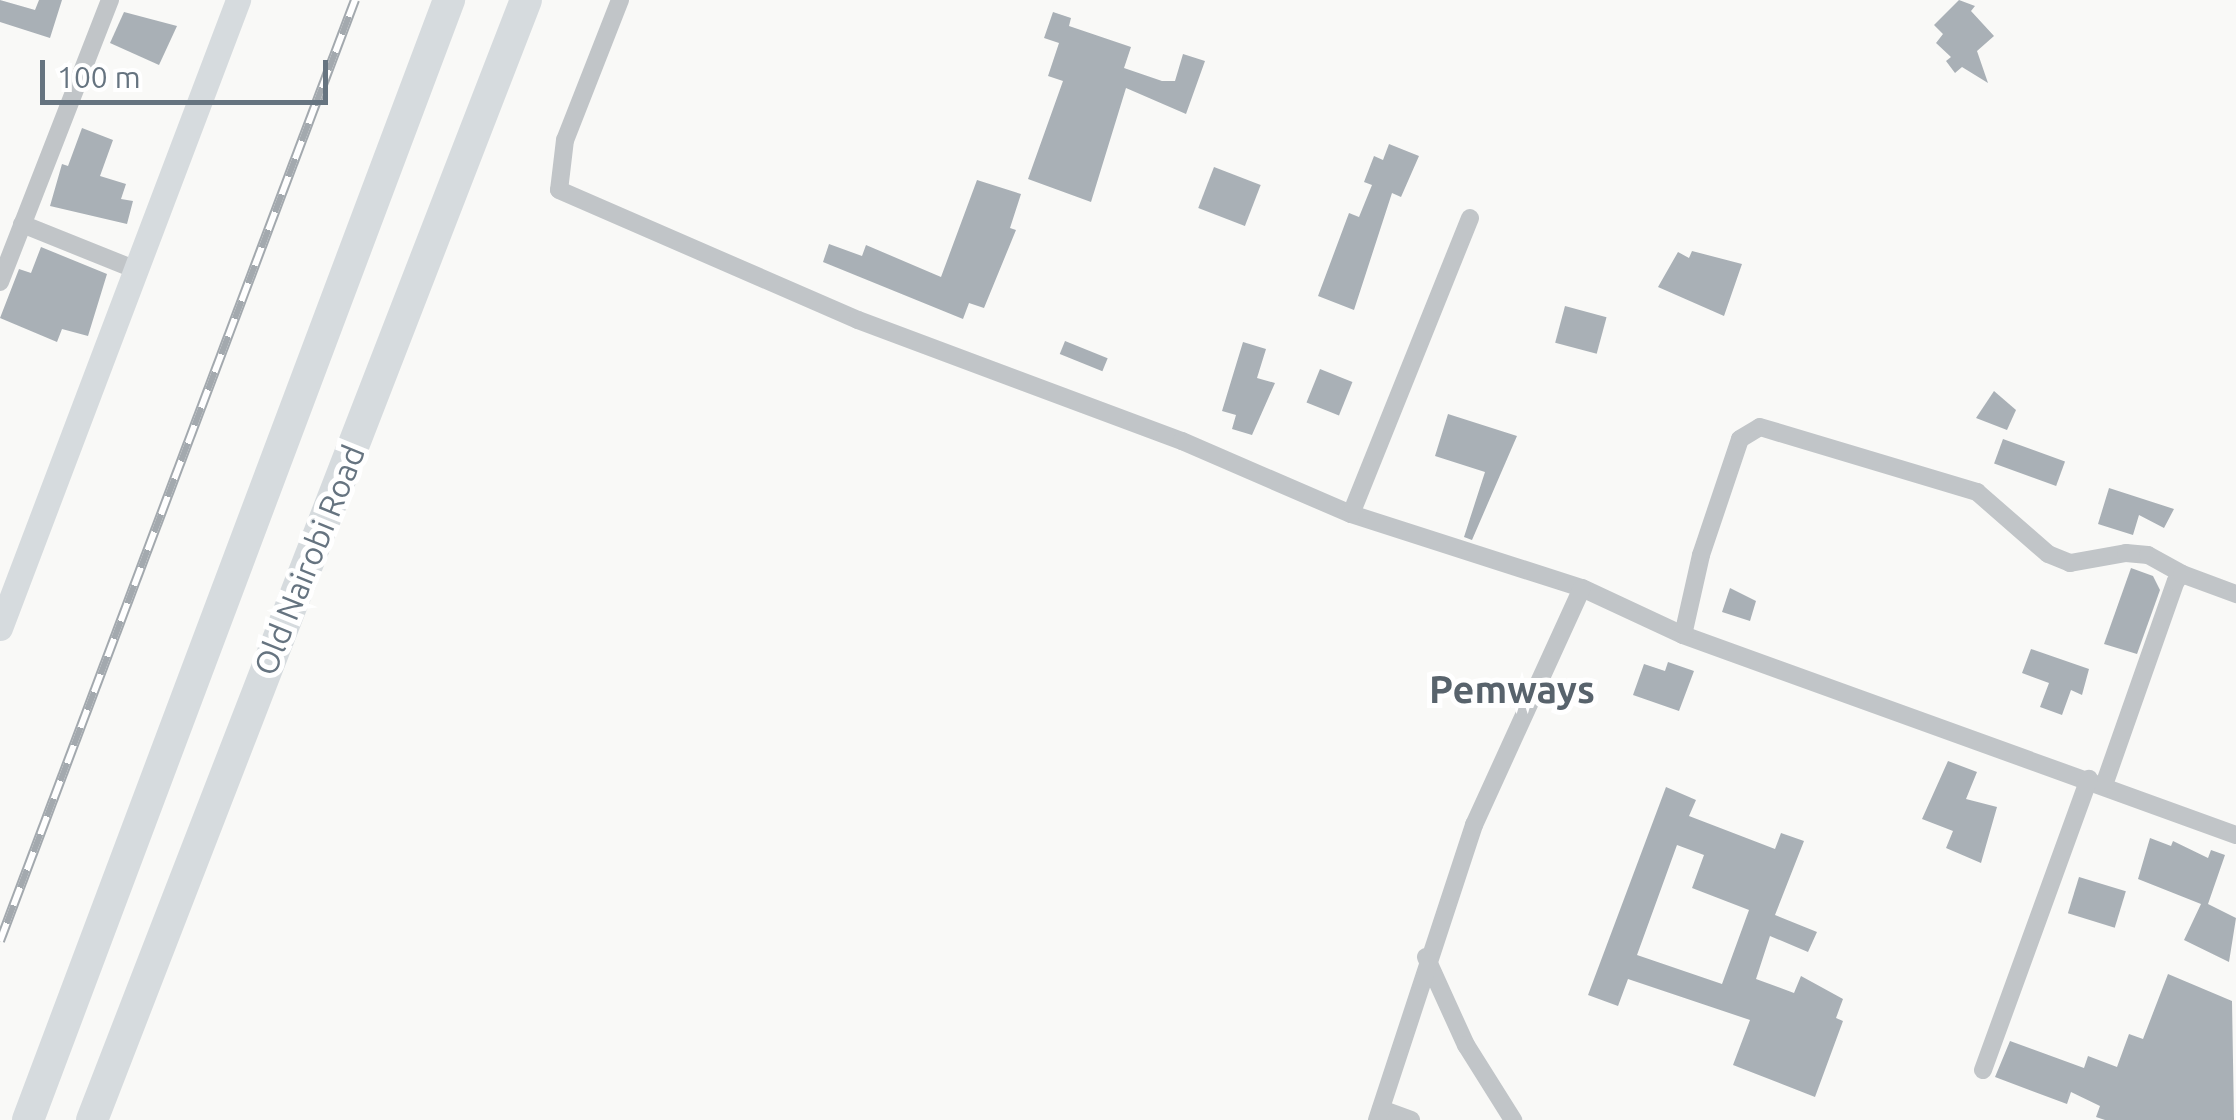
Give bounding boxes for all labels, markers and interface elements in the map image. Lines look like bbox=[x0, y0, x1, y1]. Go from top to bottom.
scale bar bbox=[45, 40, 332, 102]
text: 100 m bbox=[57, 60, 141, 94]
street label: Old Nairobi Road bbox=[245, 439, 373, 681]
district label: Pemways bbox=[1429, 667, 1595, 713]

